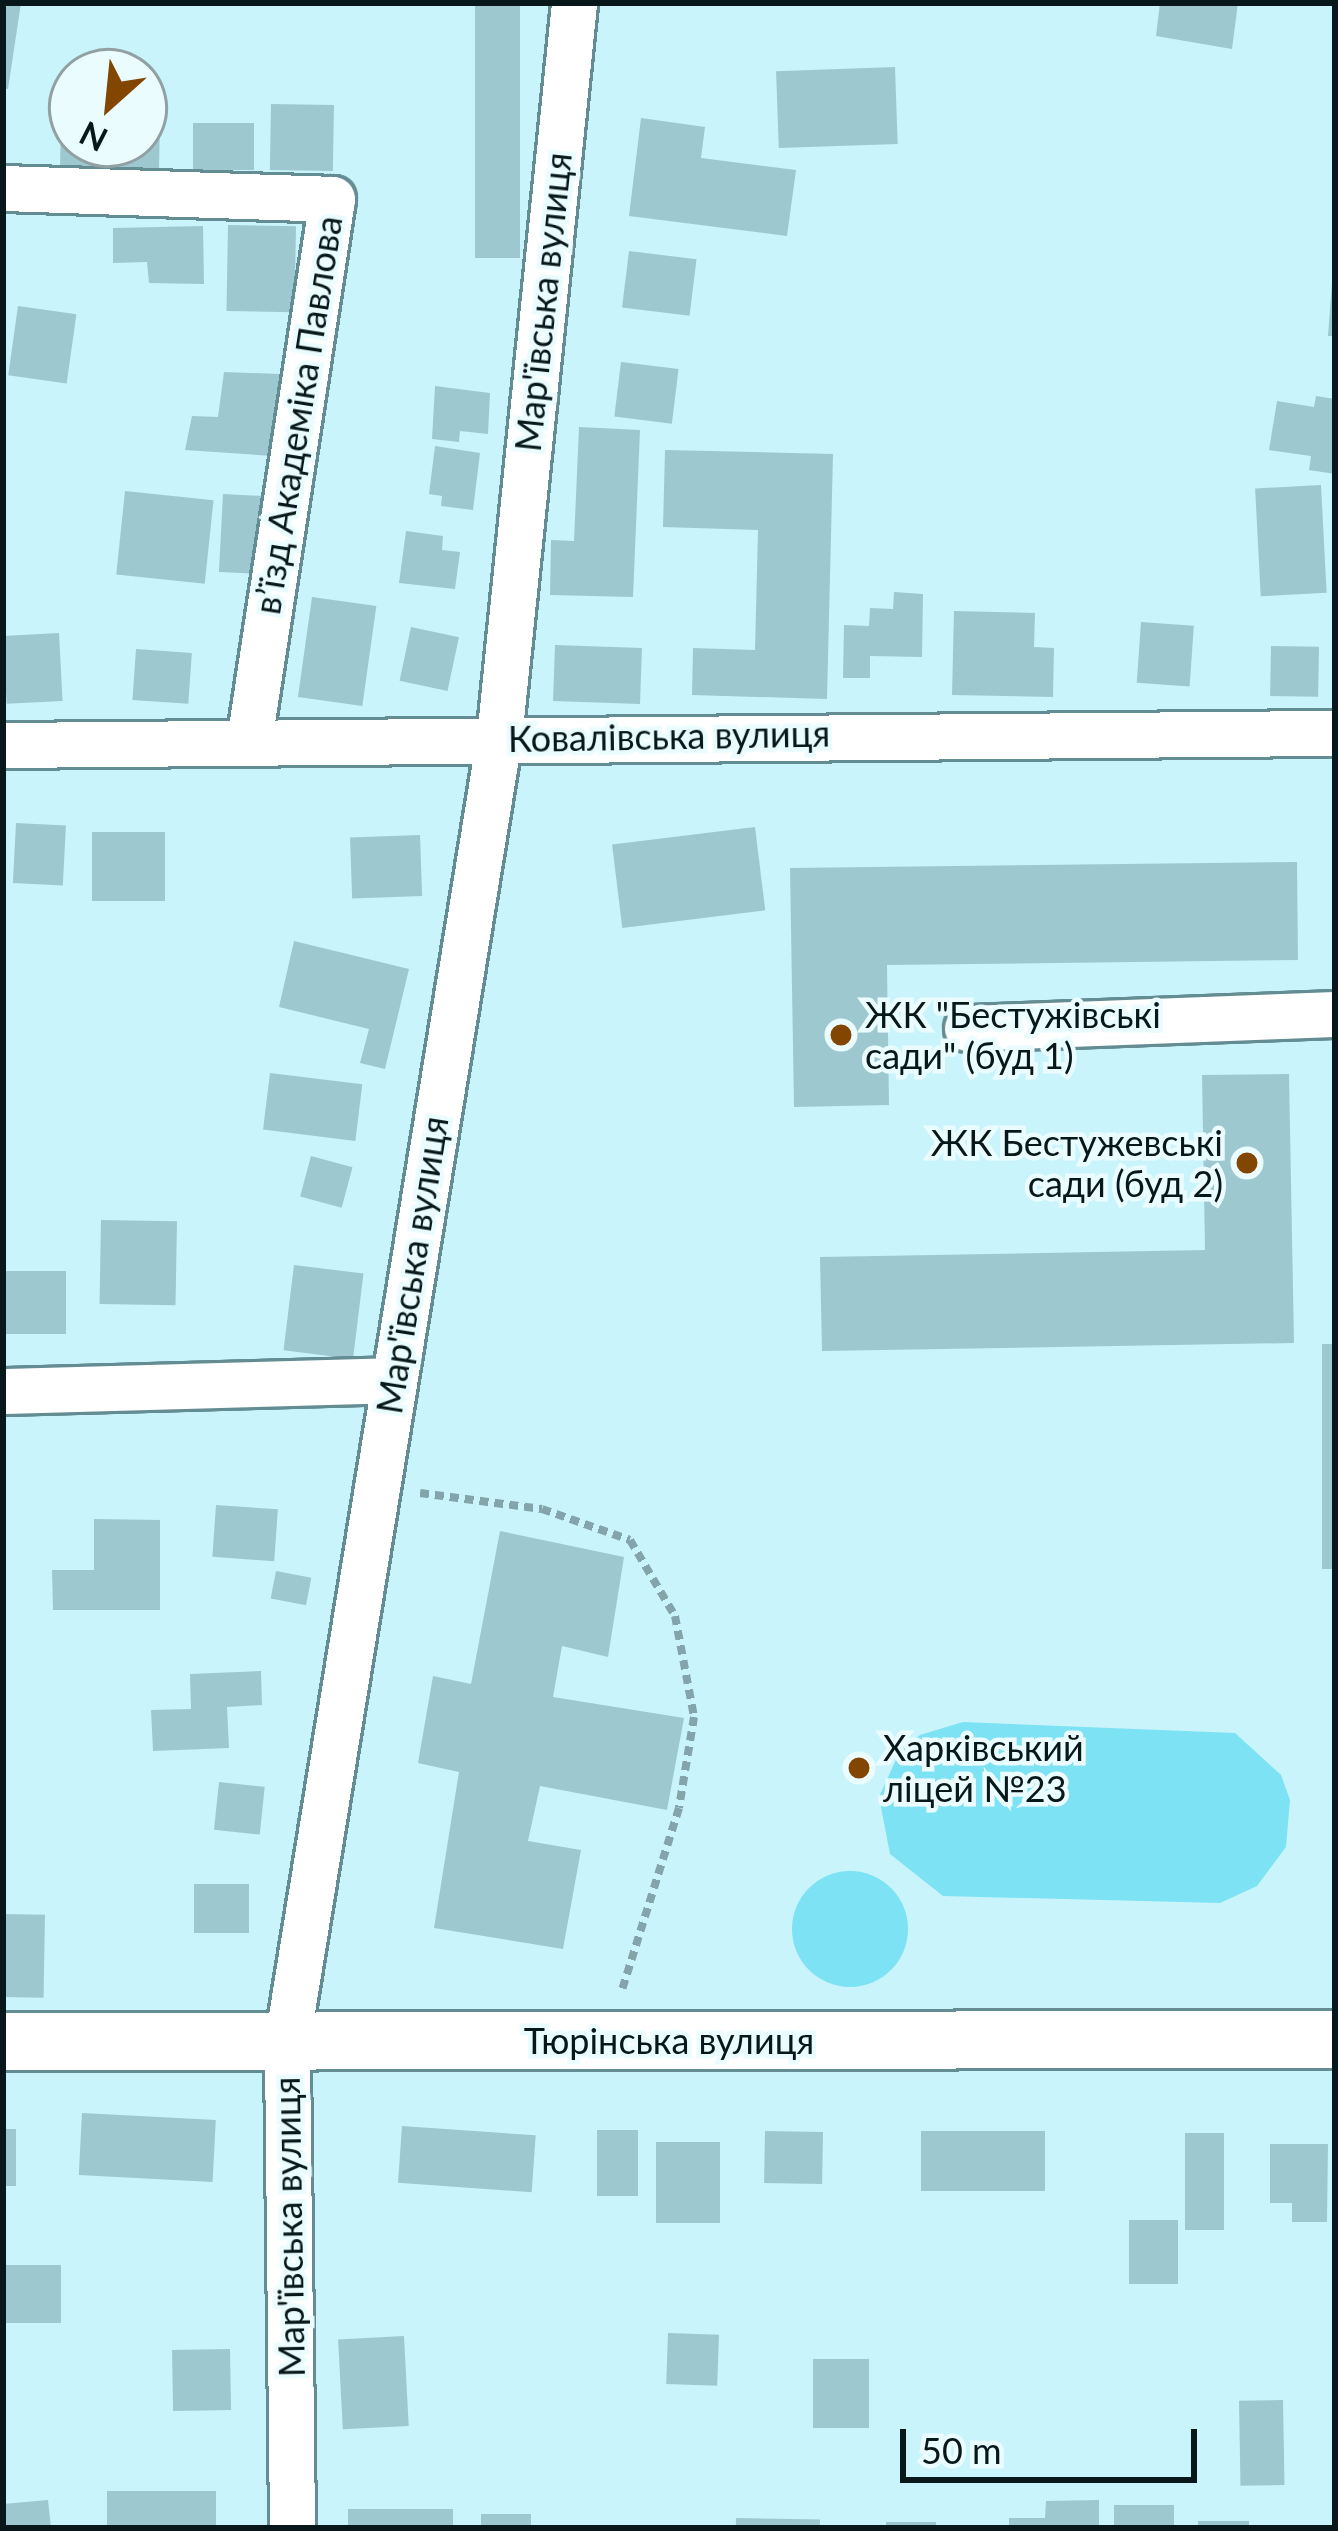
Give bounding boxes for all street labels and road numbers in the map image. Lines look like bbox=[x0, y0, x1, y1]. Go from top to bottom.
street label: Мар'ївська вулиця bbox=[506, 150, 580, 454]
street label: в’їзд Академіка Павлова bbox=[245, 213, 351, 617]
street label: Ковалівська вулиця bbox=[508, 712, 830, 760]
street label: Мар'ївська вулиця bbox=[367, 1113, 457, 1417]
street label: Тюрінська вулиця bbox=[524, 2019, 814, 2063]
street label: Мар'ївська вулиця bbox=[265, 2076, 313, 2378]

